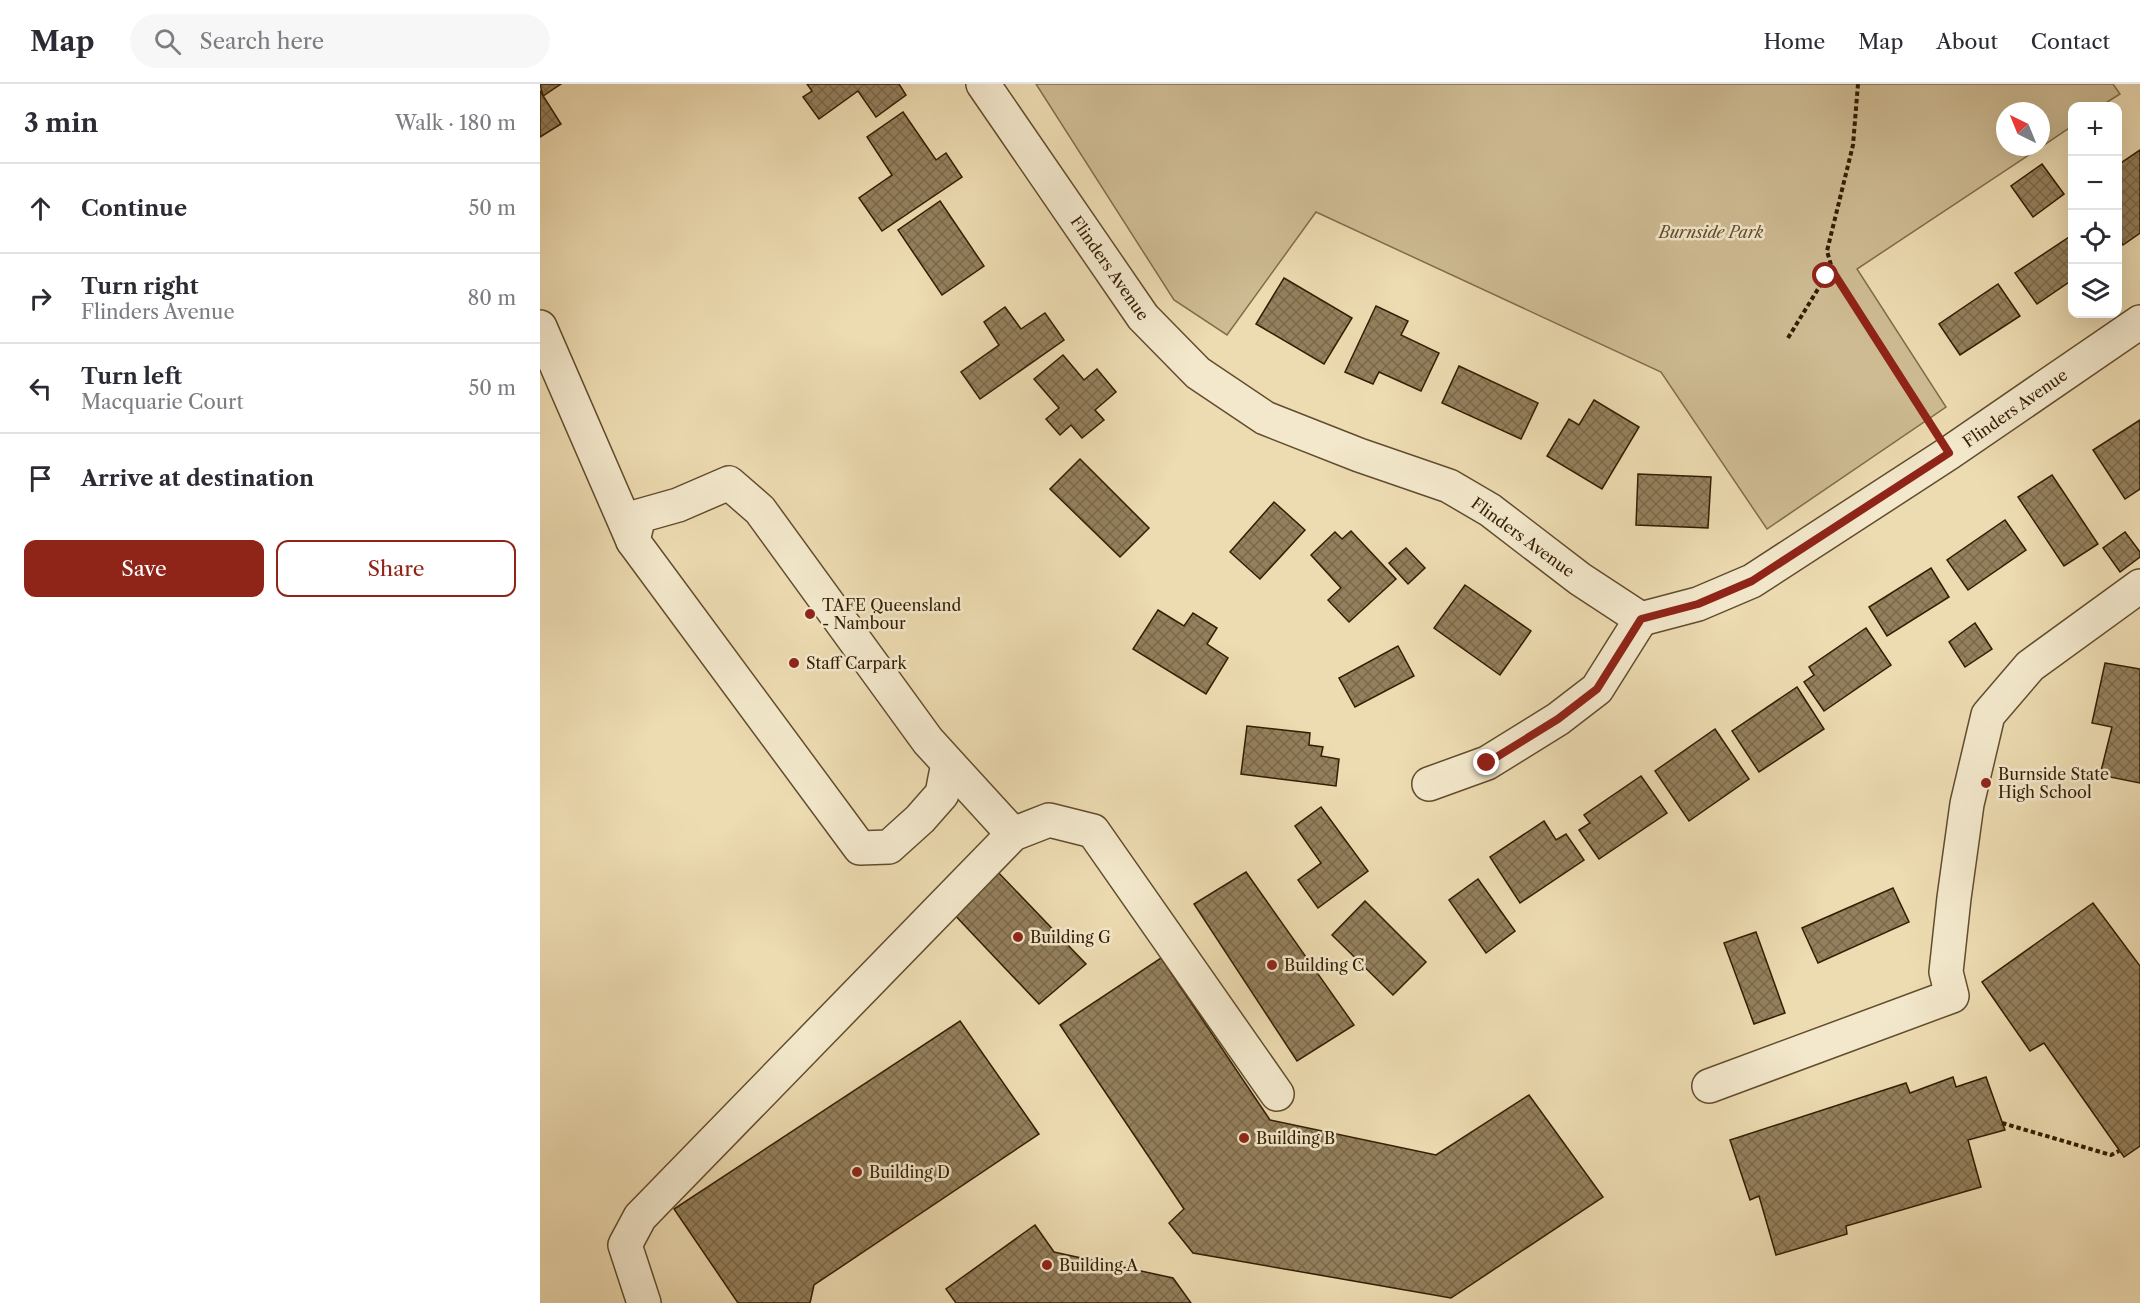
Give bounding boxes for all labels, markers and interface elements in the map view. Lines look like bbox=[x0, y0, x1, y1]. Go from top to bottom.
search box bbox=[130, 14, 550, 68]
text: Map bbox=[30, 24, 94, 58]
icon: search bbox=[151, 25, 184, 58]
text: Search here bbox=[199, 28, 324, 55]
text: Home bbox=[1764, 29, 1825, 54]
text: Map bbox=[1858, 29, 1903, 54]
text: About bbox=[1936, 29, 1998, 54]
text: Contact bbox=[2031, 29, 2110, 54]
north arrow bbox=[1996, 102, 2050, 156]
map controls bbox=[2068, 102, 2122, 318]
button: + bbox=[2068, 102, 2122, 156]
text: 3 min bbox=[24, 107, 98, 139]
text: Walk · 180 m bbox=[395, 111, 516, 135]
button: − bbox=[2068, 156, 2122, 210]
icon: ahead bbox=[24, 192, 57, 225]
text: Continue bbox=[81, 195, 187, 222]
text: 50 m bbox=[469, 196, 516, 220]
button: locate bbox=[2068, 210, 2122, 264]
street label: Flinders Avenue bbox=[1067, 212, 1153, 324]
park label: Burnside Park bbox=[1657, 222, 1764, 242]
route start bbox=[1812, 262, 1838, 288]
button: layers bbox=[2068, 264, 2122, 318]
text: Turn right bbox=[81, 273, 199, 300]
icon: right bbox=[24, 282, 57, 315]
text: 80 m bbox=[468, 286, 516, 310]
text: Flinders Avenue bbox=[81, 300, 235, 324]
text: Turn left bbox=[81, 363, 182, 390]
street label: Flinders Avenue bbox=[1959, 365, 2071, 451]
icon: left bbox=[24, 372, 57, 405]
text: 50 m bbox=[469, 376, 516, 400]
text: Macquarie Court bbox=[81, 390, 244, 414]
icon: arrive bbox=[24, 462, 57, 495]
text: Arrive at destination bbox=[81, 465, 314, 492]
street label: Flinders Avenue bbox=[1467, 493, 1579, 581]
button: Save bbox=[24, 540, 264, 597]
button: Share bbox=[276, 540, 516, 597]
place label: TAFE Queensland - Nambour bbox=[822, 595, 962, 633]
marker: TAFE Queensland - Nambour bbox=[803, 607, 817, 621]
place label: Staff Carpark bbox=[806, 653, 907, 673]
marker: Staff Carpark bbox=[787, 656, 801, 670]
route end bbox=[1473, 749, 1499, 775]
place label: Burnside State High School bbox=[1998, 764, 2109, 802]
marker: Burnside State High School bbox=[1979, 776, 1993, 790]
place label: Building G bbox=[1030, 927, 1111, 947]
marker: Building G bbox=[1011, 930, 1025, 944]
place label: Building C bbox=[1284, 955, 1364, 975]
marker: Building C bbox=[1265, 958, 1279, 972]
place label: Building B bbox=[1256, 1128, 1335, 1148]
marker: Building B bbox=[1237, 1131, 1251, 1145]
place label: Building D bbox=[869, 1162, 950, 1182]
marker: Building D bbox=[850, 1165, 864, 1179]
place label: Building A bbox=[1059, 1255, 1139, 1275]
marker: Building A bbox=[1040, 1258, 1054, 1272]

